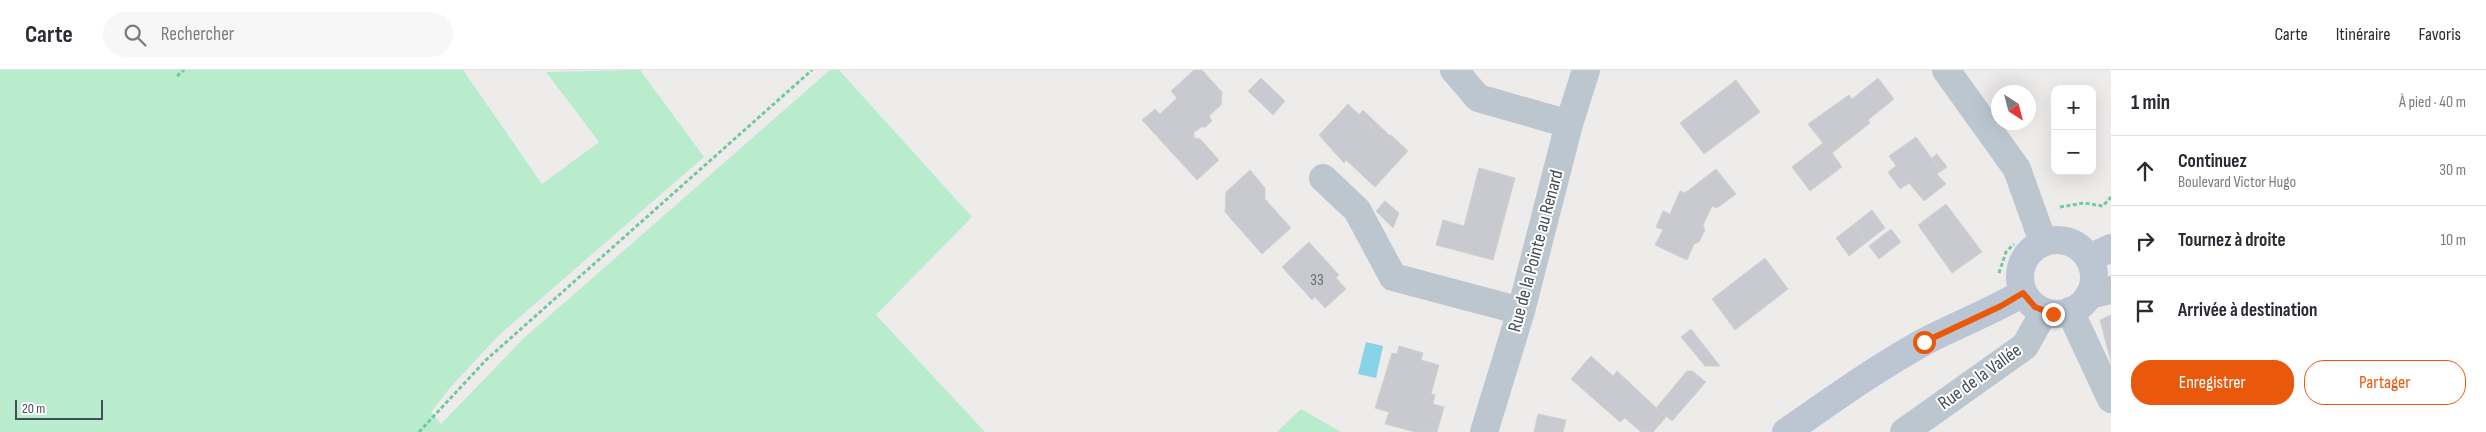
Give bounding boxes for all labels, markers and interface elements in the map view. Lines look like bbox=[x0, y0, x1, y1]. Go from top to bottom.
search box bbox=[103, 12, 453, 57]
text: Carte bbox=[25, 20, 73, 49]
icon: search bbox=[121, 21, 149, 49]
text: Rechercher bbox=[161, 23, 234, 46]
text: Carte bbox=[2274, 24, 2308, 45]
text: Itinéraire bbox=[2336, 24, 2390, 45]
text: Favoris bbox=[2418, 24, 2461, 45]
north arrow bbox=[1991, 85, 2036, 130]
map controls bbox=[2051, 85, 2096, 175]
button: + bbox=[2051, 85, 2096, 130]
text: 1 min bbox=[2131, 90, 2170, 115]
text: À pied · 40 m bbox=[2399, 93, 2466, 112]
button: − bbox=[2051, 130, 2096, 175]
text: Continuez bbox=[2178, 150, 2247, 173]
icon: ahead bbox=[2131, 157, 2159, 185]
text: 30 m bbox=[2439, 161, 2466, 180]
street label: Rue de la Pointe au Renard bbox=[1503, 167, 1569, 335]
text: Boulevard Victor Hugo bbox=[2178, 173, 2296, 192]
icon: right bbox=[2131, 227, 2159, 255]
text: Tournez à droite bbox=[2178, 229, 2286, 252]
text: 10 m bbox=[2440, 231, 2466, 250]
house number: 33 bbox=[1310, 271, 1324, 290]
icon: arrive bbox=[2131, 297, 2159, 325]
text: Arrivée à destination bbox=[2178, 299, 2318, 322]
route end bbox=[2042, 303, 2065, 326]
route start bbox=[1913, 331, 1936, 354]
street label: Rue de la Vallée bbox=[1934, 339, 2026, 415]
button: Enregistrer bbox=[2131, 360, 2294, 405]
button: Partager bbox=[2304, 360, 2466, 405]
scale bar bbox=[15, 397, 102, 420]
text: 20 m bbox=[22, 400, 45, 417]

